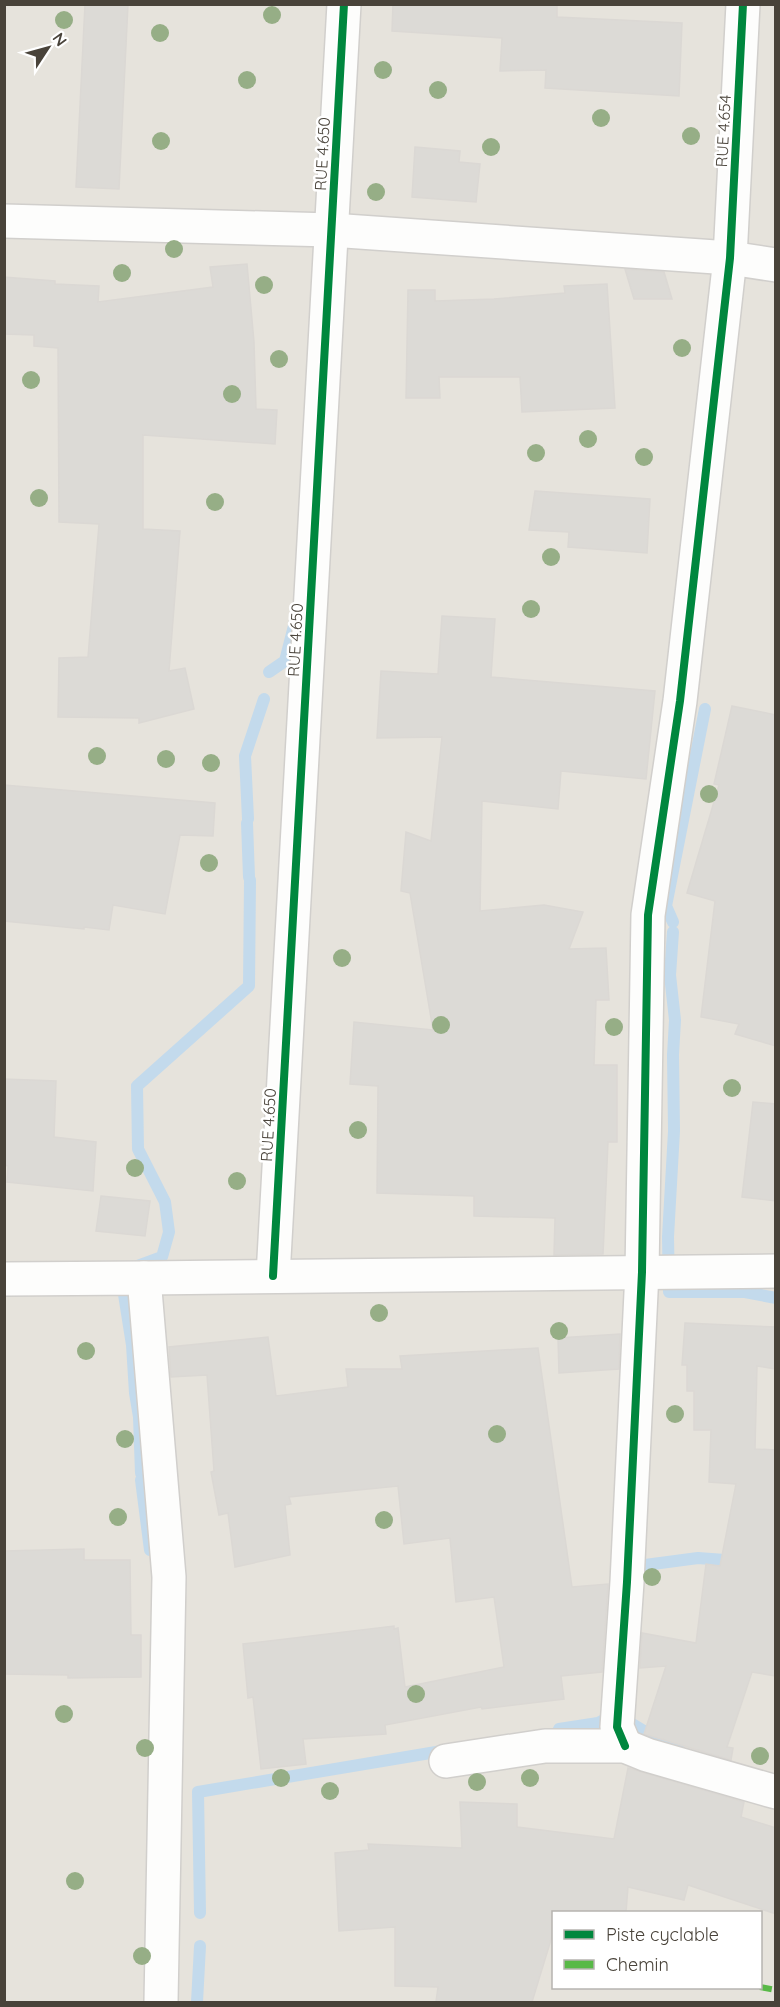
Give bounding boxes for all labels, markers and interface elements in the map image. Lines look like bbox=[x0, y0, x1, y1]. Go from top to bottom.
north arrow bbox=[18, 18, 78, 78]
text: N bbox=[49, 29, 72, 50]
street label: RUE 4.654 bbox=[711, 94, 735, 168]
street label: RUE 4.650 bbox=[310, 117, 334, 191]
street label: RUE 4.650 bbox=[283, 603, 307, 677]
street label: RUE 4.650 bbox=[256, 1088, 280, 1162]
legend bbox=[552, 1911, 762, 1989]
text: Piste cyclable bbox=[606, 1923, 719, 1946]
text: Chemin bbox=[606, 1953, 669, 1976]

